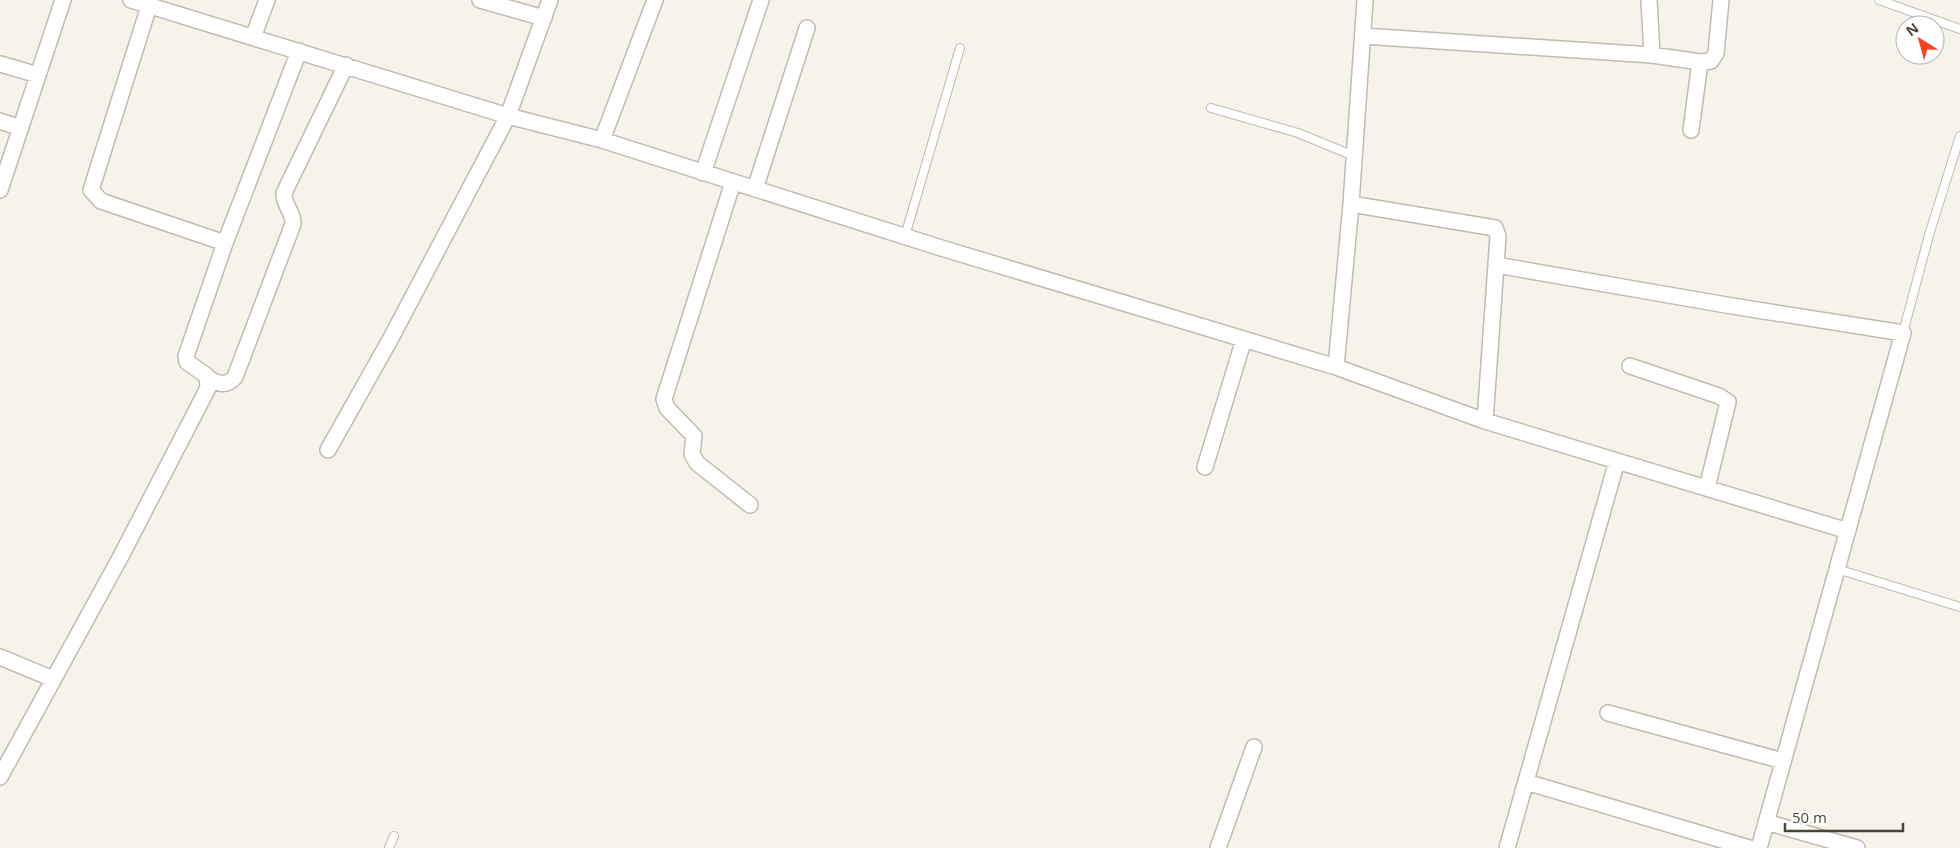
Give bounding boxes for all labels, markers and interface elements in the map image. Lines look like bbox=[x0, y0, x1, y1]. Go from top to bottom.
north arrow bbox=[1895, 15, 1945, 65]
text: N bbox=[1902, 18, 1922, 40]
scale bar bbox=[1785, 800, 1902, 832]
text: 50 m bbox=[1792, 807, 1827, 827]

